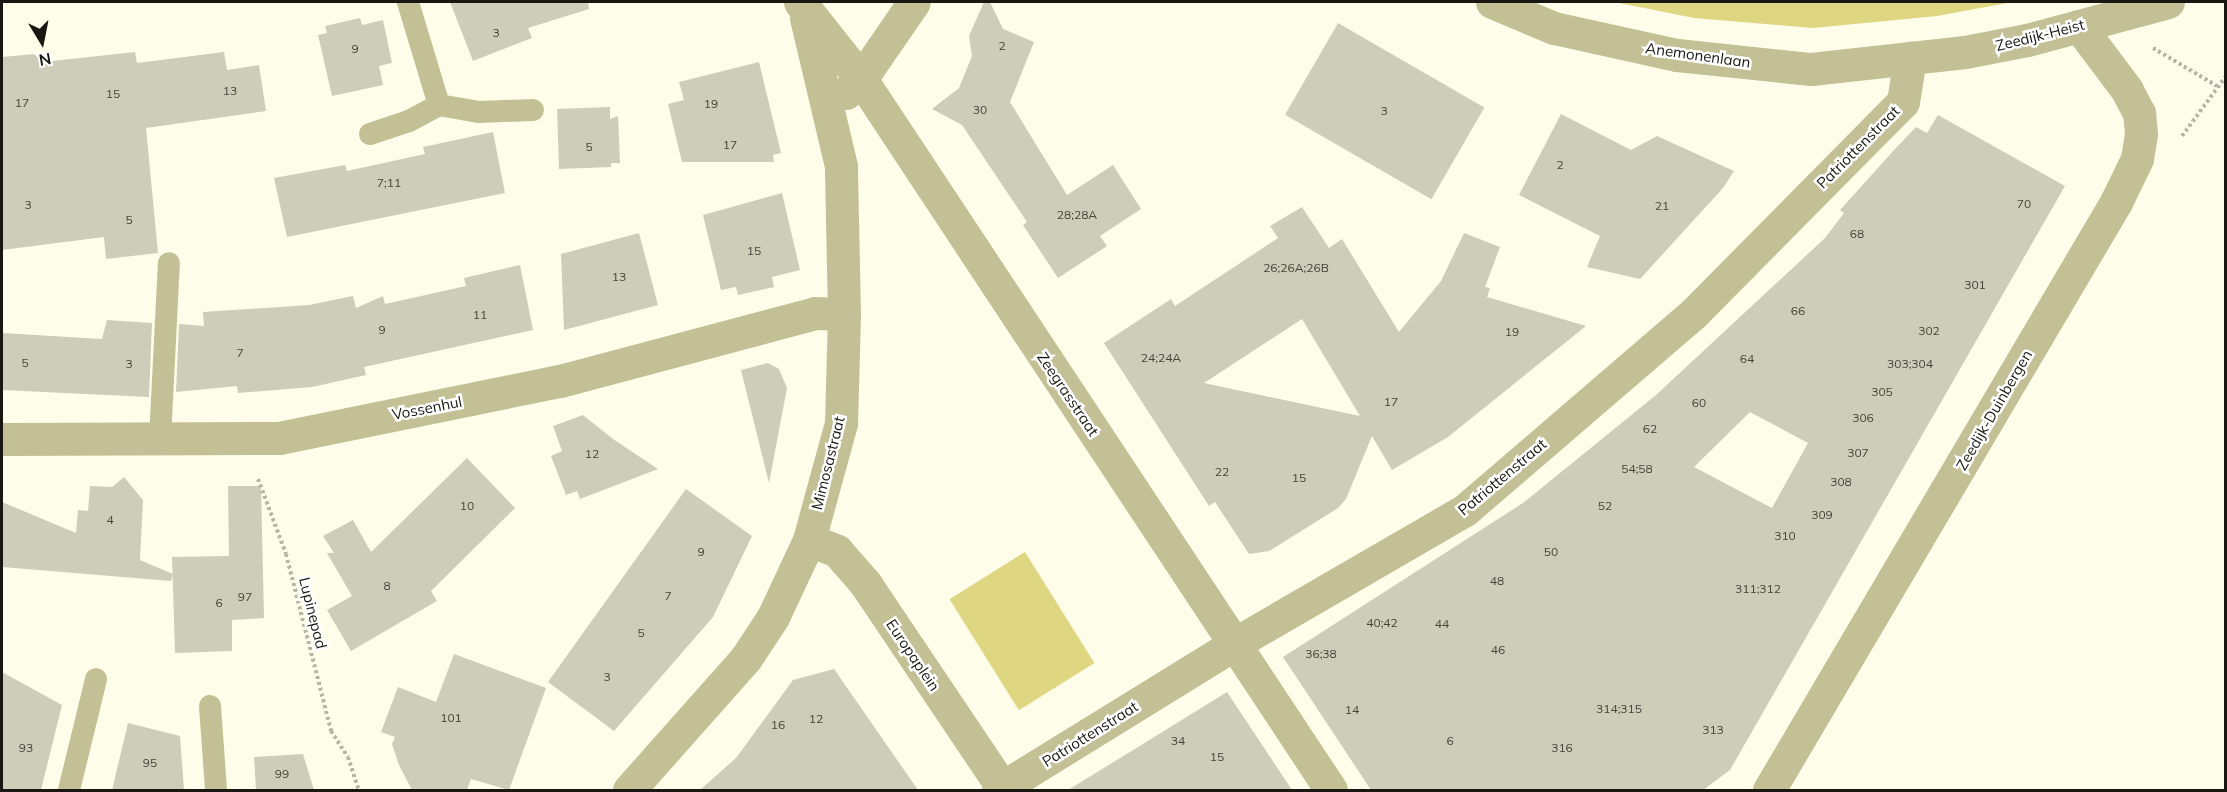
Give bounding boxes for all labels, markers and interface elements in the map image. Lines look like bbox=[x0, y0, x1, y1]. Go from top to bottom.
north arrow bbox=[12, 12, 72, 72]
street label: Zeedijk-Heist bbox=[1994, 15, 2086, 55]
house number: 3 bbox=[492, 26, 500, 40]
house number: 2 bbox=[998, 39, 1006, 53]
street label: Anemonenlaan bbox=[1644, 39, 1752, 71]
house number: 9 bbox=[351, 42, 359, 56]
text: N bbox=[37, 49, 53, 71]
house number: 13 bbox=[223, 84, 237, 98]
house number: 15 bbox=[106, 87, 120, 101]
house number: 17 bbox=[15, 96, 29, 110]
house number: 19 bbox=[704, 97, 718, 111]
street label: Patriottenstraat bbox=[1813, 102, 1903, 192]
house number: 30 bbox=[973, 103, 987, 117]
house number: 3 bbox=[1380, 104, 1388, 118]
house number: 17 bbox=[723, 138, 737, 152]
house number: 5 bbox=[585, 140, 593, 154]
house number: 2 bbox=[1556, 158, 1564, 172]
house number: 7;11 bbox=[377, 176, 401, 190]
house number: 70 bbox=[2017, 197, 2031, 211]
house number: 3 bbox=[24, 198, 32, 212]
house number: 21 bbox=[1655, 199, 1669, 213]
house number: 28;28A bbox=[1057, 208, 1097, 222]
house number: 5 bbox=[125, 213, 133, 227]
house number: 68 bbox=[1850, 227, 1864, 241]
house number: 15 bbox=[747, 244, 761, 258]
house number: 26;26A;26B bbox=[1263, 261, 1329, 275]
house number: 13 bbox=[612, 270, 626, 284]
house number: 301 bbox=[1964, 278, 1986, 292]
house number: 66 bbox=[1791, 304, 1805, 318]
house number: 11 bbox=[473, 308, 487, 322]
house number: 9 bbox=[378, 323, 386, 337]
house number: 302 bbox=[1918, 324, 1940, 338]
house number: 19 bbox=[1505, 325, 1519, 339]
house number: 7 bbox=[236, 346, 244, 360]
street label: Zeedijk-Duinbergen bbox=[1952, 347, 2036, 473]
street label: Zeegrasstraat bbox=[1033, 349, 1103, 439]
house number: 24;24A bbox=[1141, 351, 1181, 365]
house number: 64 bbox=[1740, 352, 1754, 366]
house number: 5 bbox=[21, 356, 29, 370]
house number: 3 bbox=[125, 357, 133, 371]
house number: 303;304 bbox=[1887, 357, 1933, 371]
house number: 305 bbox=[1871, 385, 1893, 399]
street label: Vossenhul bbox=[390, 392, 464, 424]
house number: 17 bbox=[1384, 395, 1398, 409]
house number: 60 bbox=[1692, 396, 1706, 410]
house number: 306 bbox=[1852, 411, 1874, 425]
street label: Mimosastraat bbox=[808, 414, 848, 512]
house number: 62 bbox=[1643, 422, 1657, 436]
street label: Patriottenstraat bbox=[1454, 435, 1550, 519]
house number: 307 bbox=[1847, 446, 1869, 460]
house number: 12 bbox=[585, 447, 599, 461]
house number: 54;58 bbox=[1621, 462, 1653, 476]
house number: 22 bbox=[1215, 465, 1229, 479]
house number: 15 bbox=[1292, 471, 1306, 485]
house number: 308 bbox=[1830, 475, 1852, 489]
house number: 10 bbox=[460, 499, 474, 513]
house number: 52 bbox=[1598, 499, 1612, 513]
house number: 309 bbox=[1811, 508, 1833, 522]
house number: 4 bbox=[106, 513, 114, 527]
house number: 310 bbox=[1774, 529, 1796, 543]
house number: 9 bbox=[697, 545, 705, 559]
house number: 50 bbox=[1544, 545, 1558, 559]
house number: 48 bbox=[1490, 574, 1504, 588]
street label: Lupinepad bbox=[295, 575, 331, 651]
house number: 8 bbox=[383, 579, 391, 593]
house number: 311;312 bbox=[1735, 582, 1781, 596]
house number: 7 bbox=[664, 589, 672, 603]
house number: 97 bbox=[238, 590, 252, 604]
house number: 6 bbox=[215, 596, 223, 610]
street label: Europaplein bbox=[882, 616, 944, 694]
house number: 40;42 bbox=[1366, 616, 1398, 630]
house number: 44 bbox=[1435, 617, 1449, 631]
house number: 5 bbox=[637, 626, 645, 640]
house number: 46 bbox=[1491, 643, 1505, 657]
house number: 36;38 bbox=[1305, 647, 1337, 661]
house number: 3 bbox=[603, 670, 611, 684]
street label: Patriottenstraat bbox=[1039, 697, 1141, 771]
house number: 314;315 bbox=[1596, 702, 1642, 716]
house number: 14 bbox=[1345, 703, 1359, 717]
house number: 101 bbox=[440, 711, 462, 725]
house number: 12 bbox=[809, 712, 823, 726]
house number: 16 bbox=[771, 718, 785, 732]
house number: 313 bbox=[1702, 723, 1724, 737]
house number: 34 bbox=[1171, 734, 1185, 748]
house number: 6 bbox=[1446, 734, 1454, 748]
house number: 93 bbox=[19, 741, 33, 755]
house number: 316 bbox=[1551, 741, 1573, 755]
house number: 15 bbox=[1210, 750, 1224, 764]
house number: 95 bbox=[143, 756, 157, 770]
house number: 99 bbox=[275, 767, 289, 781]

